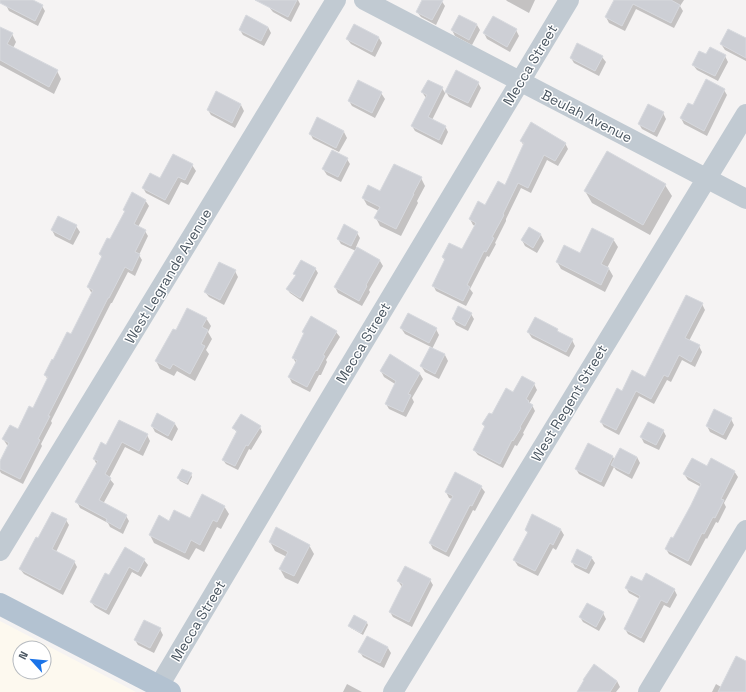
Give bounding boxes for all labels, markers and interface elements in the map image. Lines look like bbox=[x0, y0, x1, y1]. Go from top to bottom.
street label: Mecca Street bbox=[499, 21, 561, 109]
street label: Beulah Avenue bbox=[539, 86, 635, 146]
street label: West Legrande Avenue bbox=[121, 205, 215, 347]
street label: Mecca Street bbox=[332, 299, 394, 387]
street label: West Regent Street bbox=[527, 341, 611, 465]
street label: Mecca Street bbox=[167, 577, 229, 665]
north arrow bbox=[12, 640, 52, 680]
text: N bbox=[15, 649, 31, 662]

